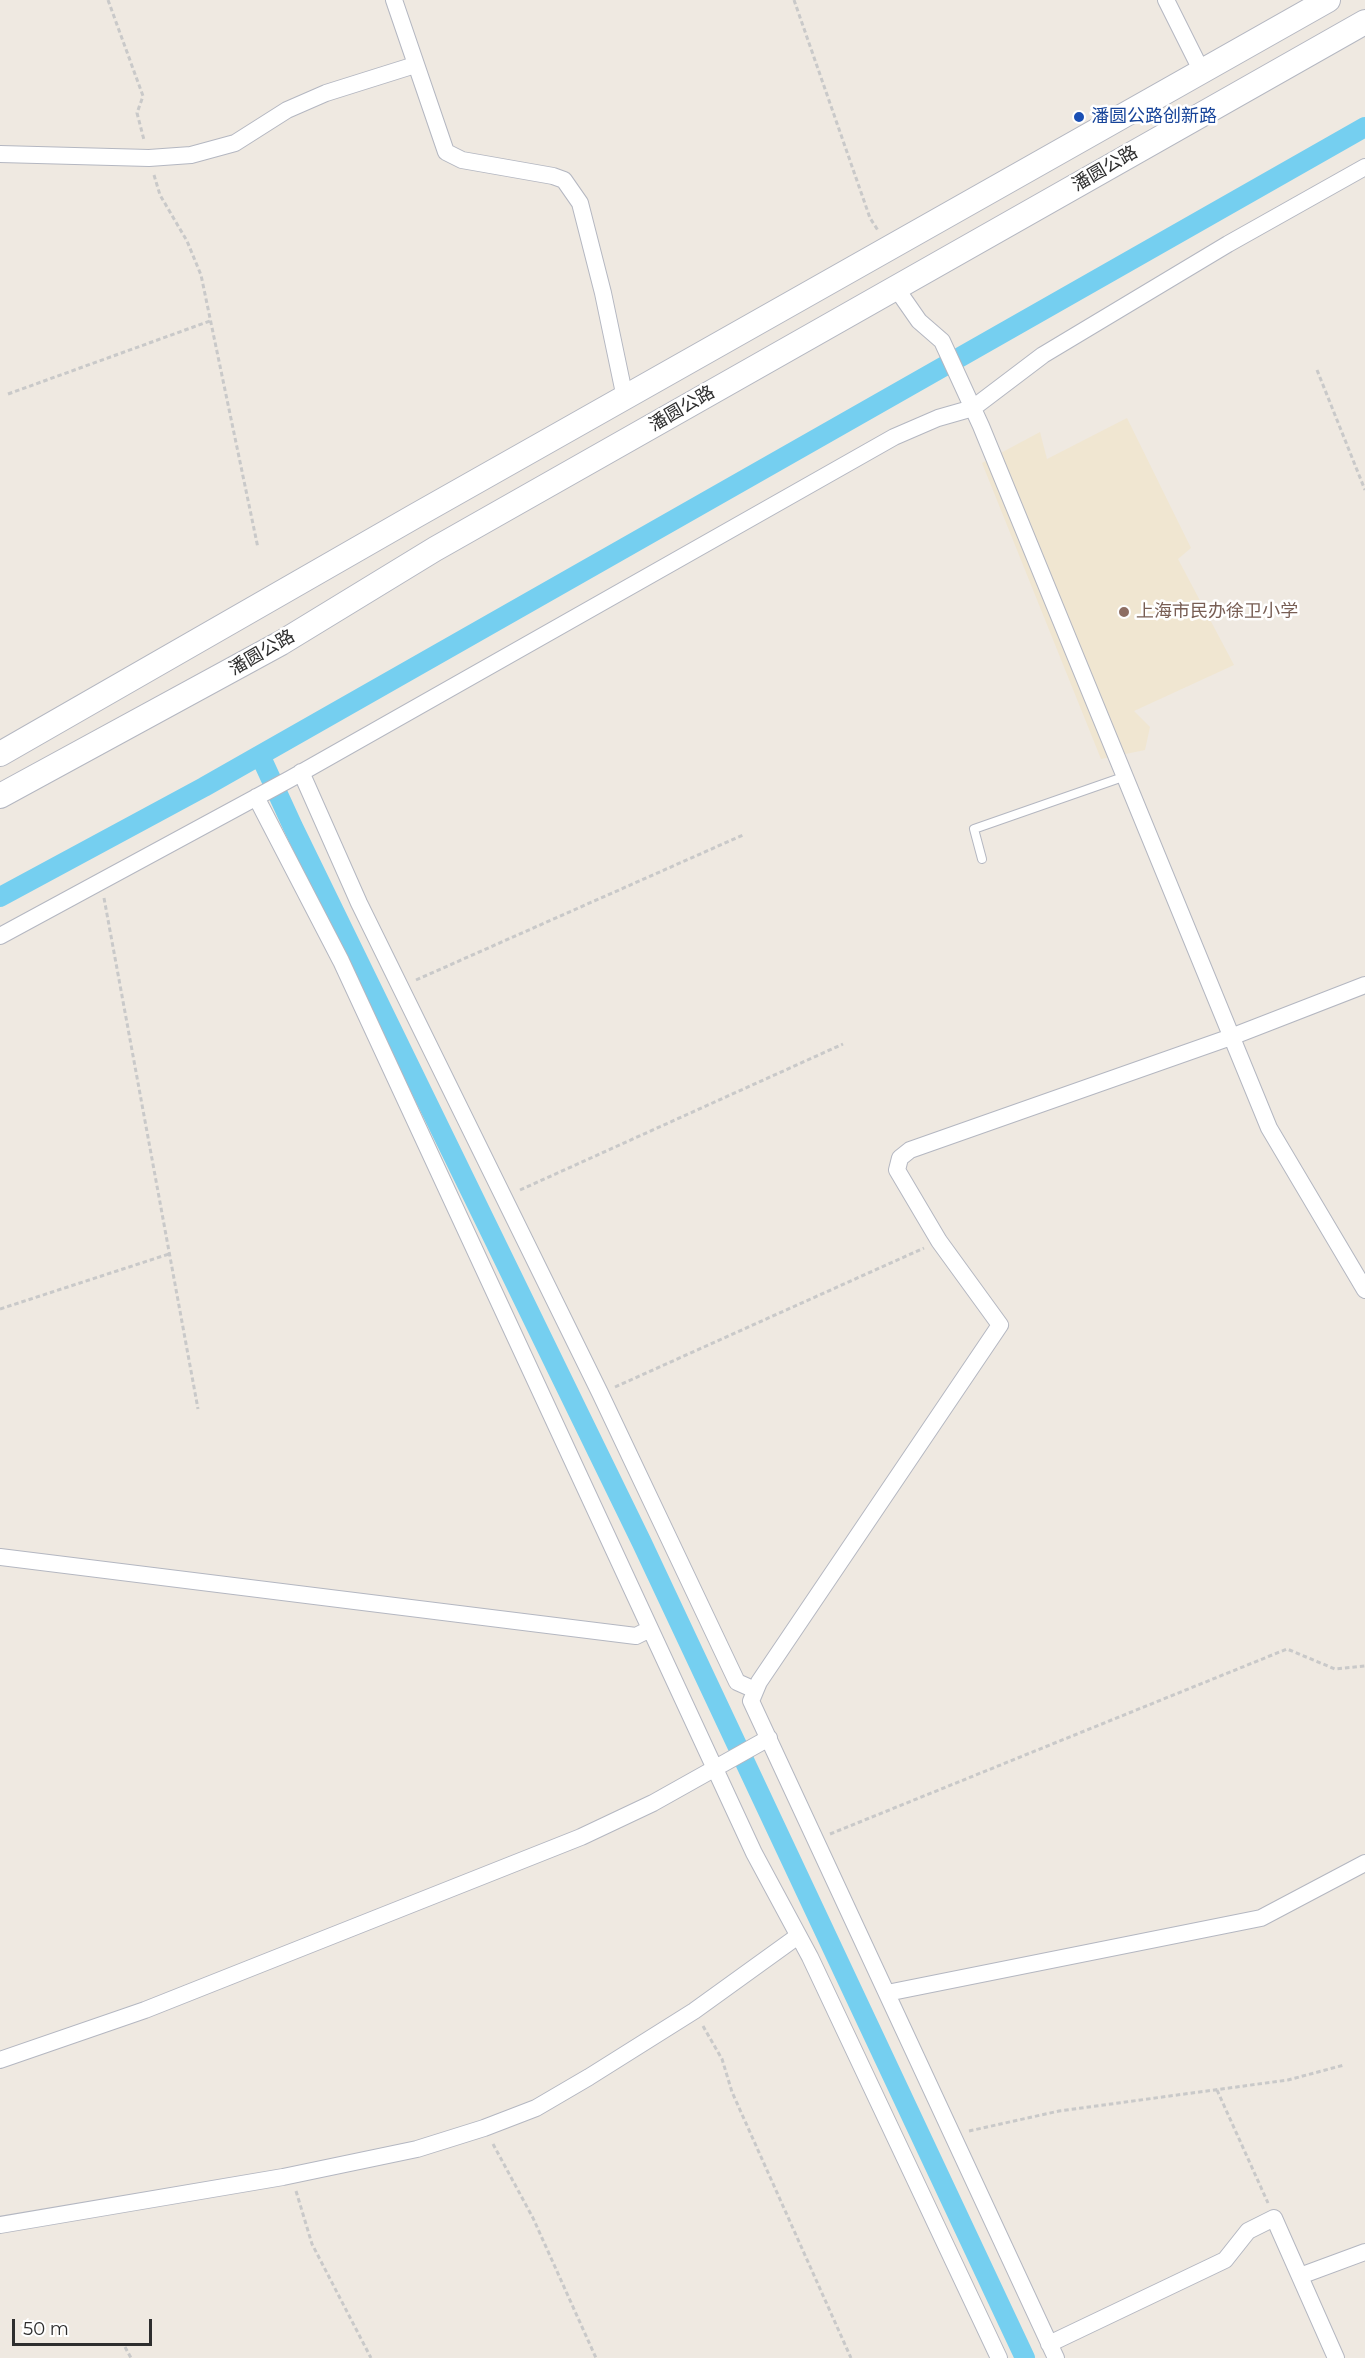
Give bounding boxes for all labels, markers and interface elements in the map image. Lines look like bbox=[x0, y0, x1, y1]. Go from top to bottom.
place label: 潘圆公路创新路 bbox=[1091, 106, 1217, 128]
marker: 潘圆公路创新路 bbox=[1072, 110, 1086, 124]
street label: 潘圆公路 bbox=[1068, 142, 1142, 196]
street label: 潘圆公路 bbox=[645, 382, 719, 436]
place label: 上海市民办徐卫小学 bbox=[1136, 601, 1298, 623]
marker: 上海市民办徐卫小学 bbox=[1117, 605, 1131, 619]
street label: 潘圆公路 bbox=[225, 626, 299, 680]
scale bar bbox=[15, 2307, 154, 2345]
text: 50 m bbox=[23, 2318, 69, 2340]

